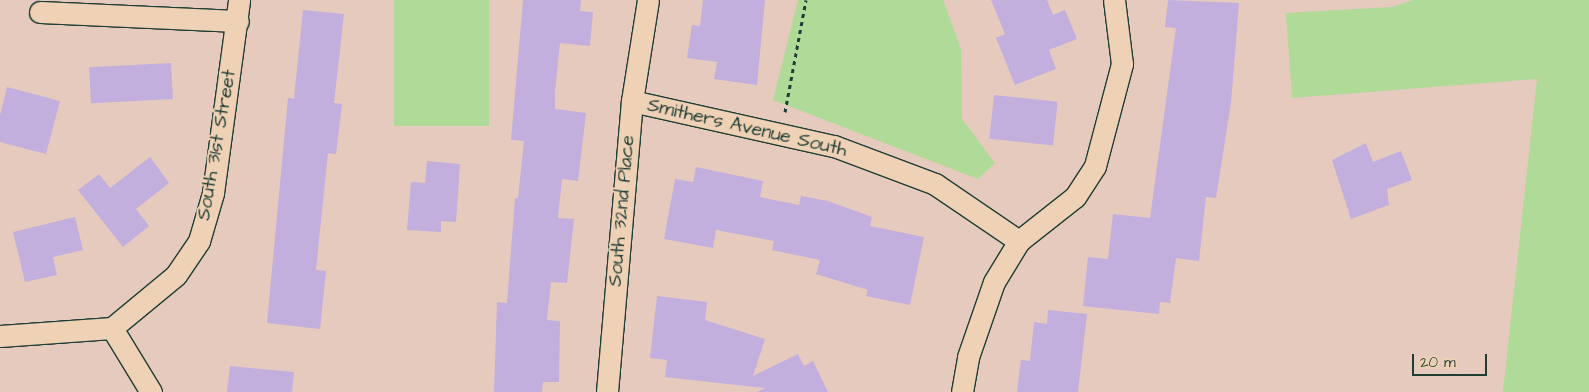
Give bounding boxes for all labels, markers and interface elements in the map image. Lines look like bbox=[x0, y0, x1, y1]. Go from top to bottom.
street label: South 31st Street bbox=[193, 68, 241, 222]
street label: Smithers Avenue South bbox=[645, 94, 849, 162]
street label: South 32nd Place bbox=[604, 134, 640, 288]
scale bar bbox=[1414, 344, 1489, 376]
text: 20 m bbox=[1420, 352, 1456, 373]

